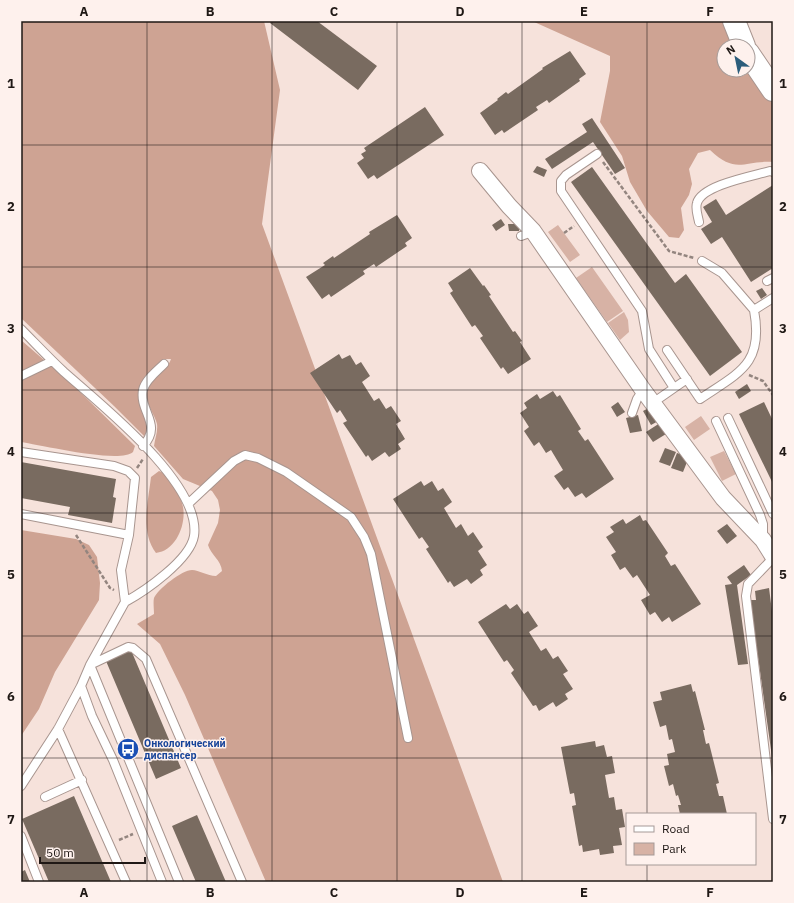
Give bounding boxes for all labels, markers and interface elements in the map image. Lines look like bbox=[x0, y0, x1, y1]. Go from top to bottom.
text: A bbox=[80, 3, 89, 20]
text: B bbox=[206, 3, 215, 20]
text: C bbox=[330, 3, 339, 20]
text: D bbox=[455, 3, 465, 20]
text: E bbox=[580, 3, 588, 20]
text: F bbox=[706, 3, 714, 20]
north arrow bbox=[716, 38, 756, 78]
text: N bbox=[723, 42, 738, 58]
text: 1 bbox=[7, 75, 15, 92]
text: 1 bbox=[779, 75, 787, 92]
text: 2 bbox=[7, 198, 15, 215]
text: 2 bbox=[779, 198, 787, 215]
text: 3 bbox=[7, 320, 15, 337]
text: 3 bbox=[779, 320, 787, 337]
text: 4 bbox=[7, 443, 15, 460]
text: 4 bbox=[779, 443, 787, 460]
text: 5 bbox=[7, 566, 15, 583]
text: 5 bbox=[779, 566, 787, 583]
text: 6 bbox=[7, 688, 15, 705]
text: 6 bbox=[779, 688, 787, 705]
bus stop icon: Онкологический диспансер bbox=[115, 736, 141, 762]
place label: Онкологический диспансер bbox=[144, 737, 226, 762]
text: 7 bbox=[7, 811, 15, 828]
text: 7 bbox=[779, 811, 787, 828]
legend bbox=[626, 813, 756, 865]
text: Road bbox=[662, 821, 690, 836]
scale bar bbox=[40, 839, 145, 865]
text: Park bbox=[662, 841, 687, 856]
text: 50 m bbox=[46, 845, 74, 860]
text: A bbox=[80, 884, 89, 901]
text: B bbox=[206, 884, 215, 901]
text: C bbox=[330, 884, 339, 901]
text: D bbox=[455, 884, 465, 901]
text: E bbox=[580, 884, 588, 901]
text: F bbox=[706, 884, 714, 901]

